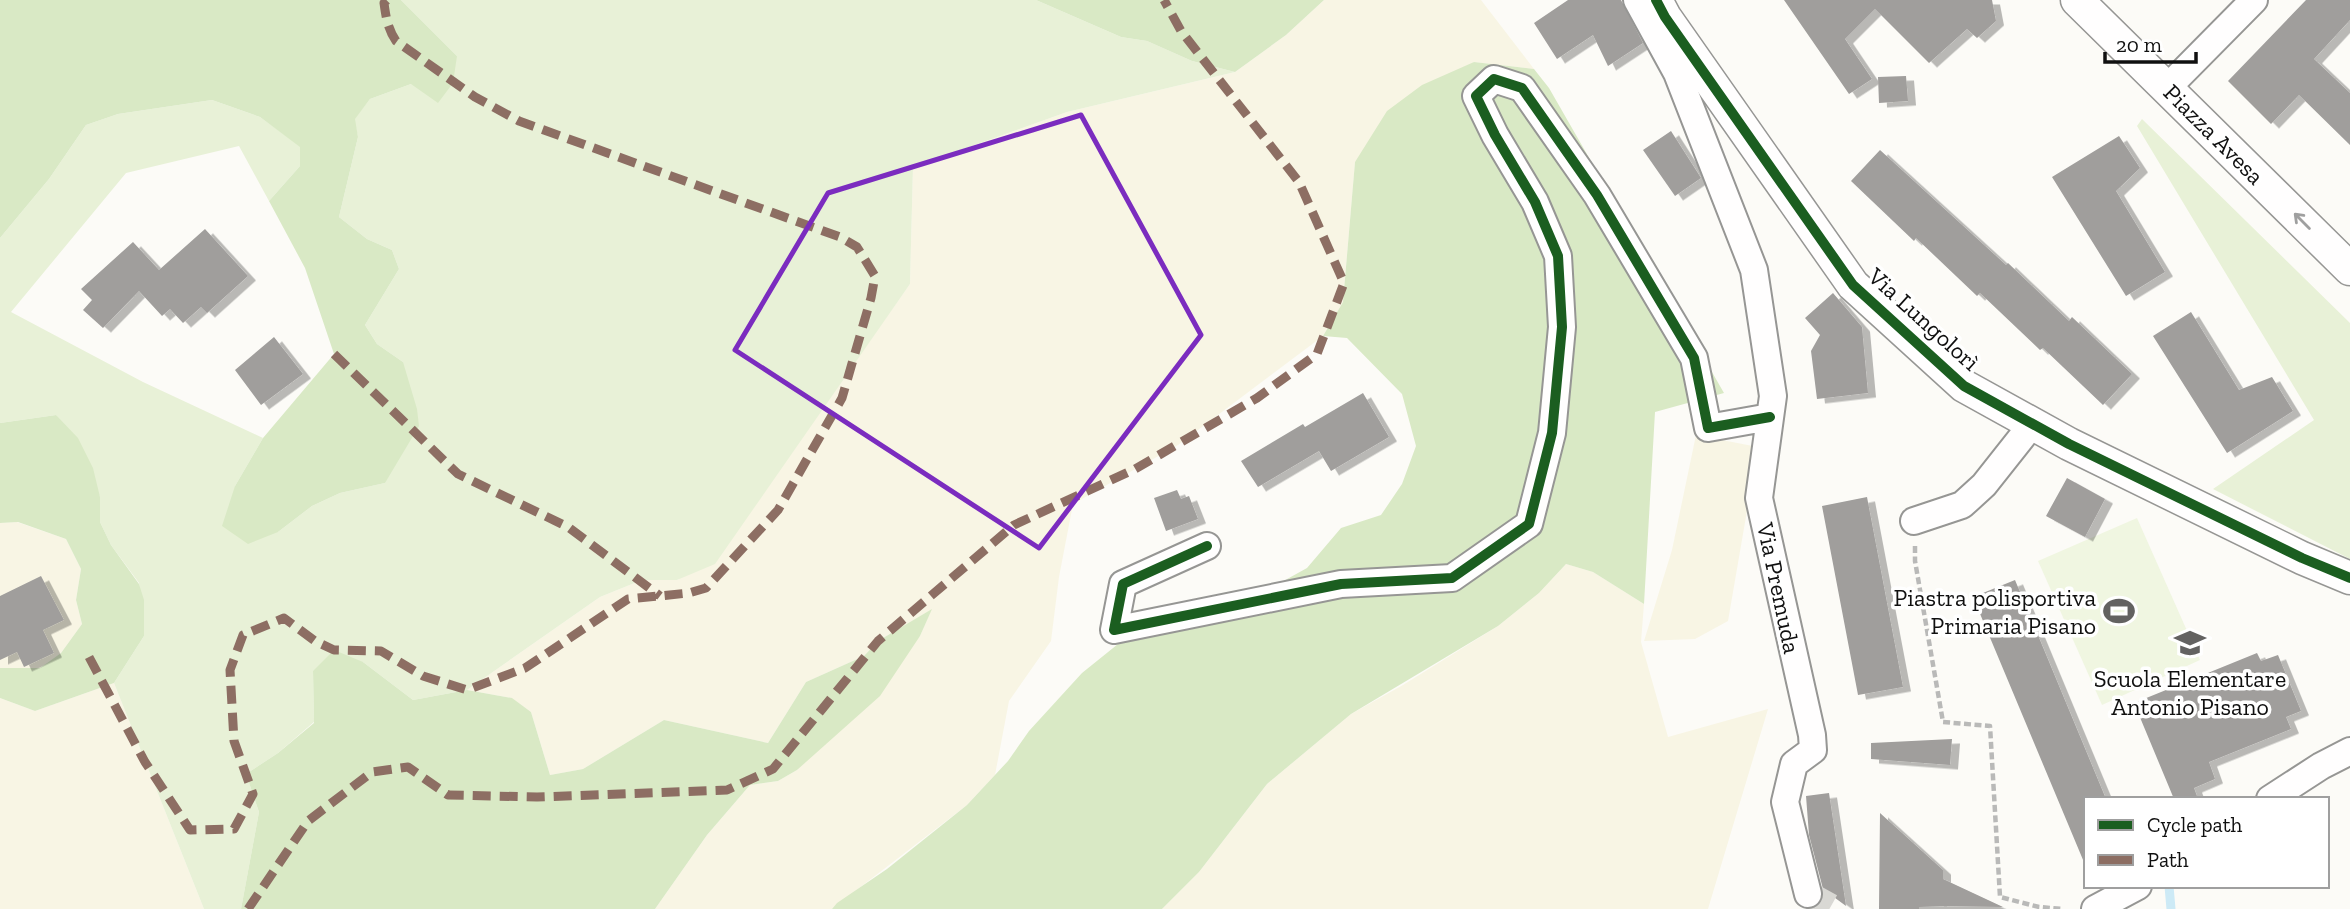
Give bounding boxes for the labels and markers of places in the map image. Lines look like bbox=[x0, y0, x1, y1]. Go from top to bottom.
place label: Piastra polisportiva Primaria Pisano bbox=[1894, 583, 2096, 640]
sports icon: Piastra polisportiva Primaria Pisano bbox=[2102, 594, 2136, 628]
school or university icon: Scuola Elementare Antonio Pisano bbox=[2173, 626, 2207, 660]
place label: Scuola Elementare Antonio Pisano bbox=[2094, 664, 2286, 721]

